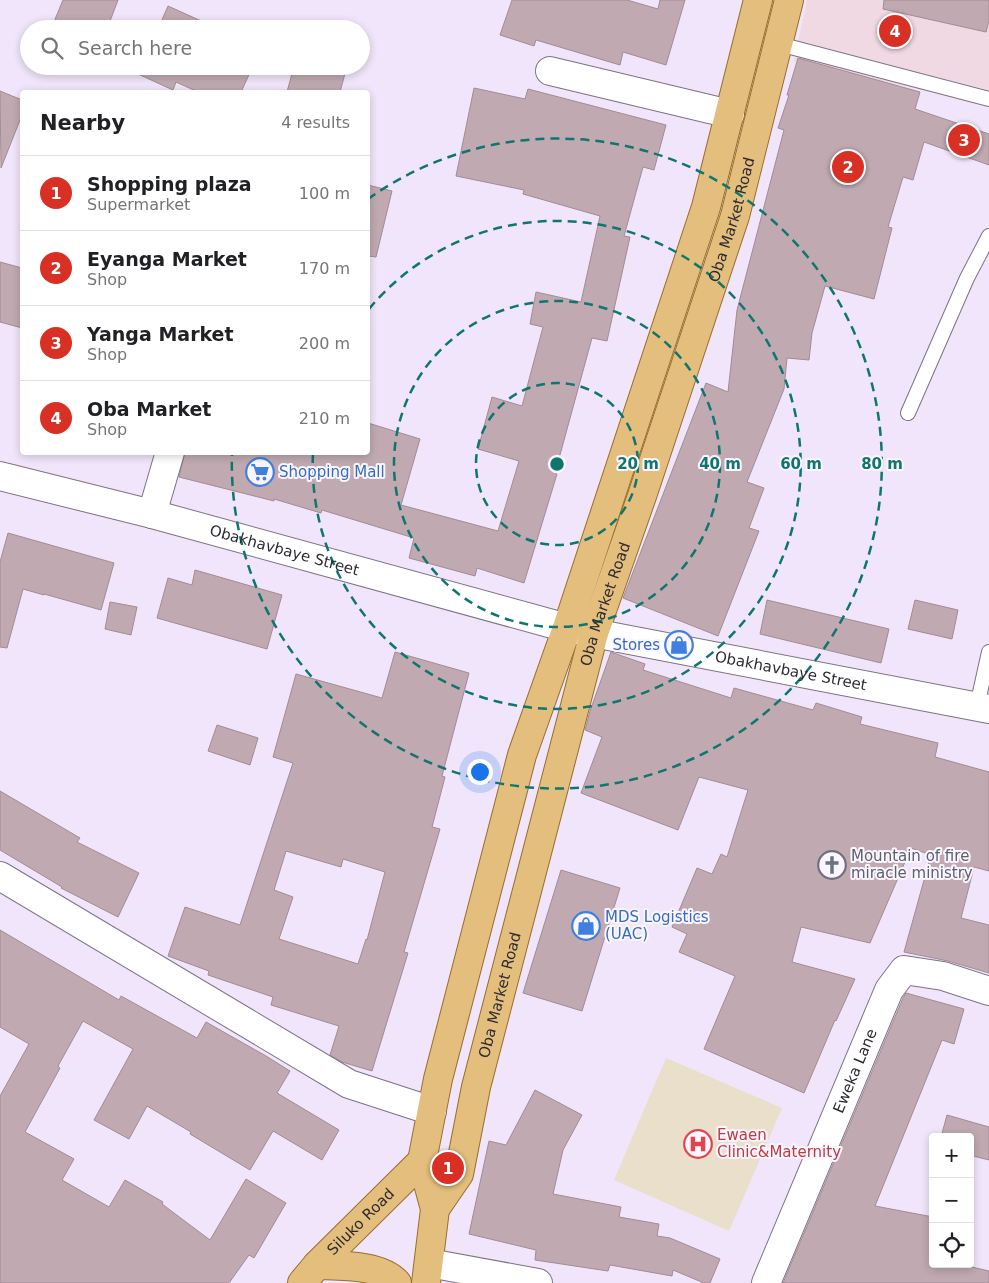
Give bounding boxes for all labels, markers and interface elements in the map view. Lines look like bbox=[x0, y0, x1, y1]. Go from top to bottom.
pin: 4 bbox=[879, 12, 911, 50]
search box bbox=[20, 20, 370, 75]
icon: search bbox=[38, 34, 66, 62]
text: Search here bbox=[78, 37, 192, 59]
text: Nearby bbox=[40, 111, 125, 135]
text: 4 results bbox=[281, 113, 350, 132]
pin: 3 bbox=[948, 121, 980, 159]
pin: 2 bbox=[832, 148, 864, 186]
street label: Oba Market Road bbox=[705, 155, 758, 284]
text: Shopping plaza bbox=[87, 173, 252, 195]
text: 1 bbox=[50, 184, 62, 203]
text: 100 m bbox=[299, 184, 350, 203]
text: Supermarket bbox=[87, 195, 190, 214]
text: Eyanga Market bbox=[87, 248, 247, 270]
text: 2 bbox=[50, 259, 62, 278]
text: 170 m bbox=[299, 259, 350, 278]
text: Shop bbox=[87, 270, 127, 289]
text: Yanga Market bbox=[87, 323, 234, 345]
text: 3 bbox=[50, 334, 62, 353]
text: 200 m bbox=[299, 334, 350, 353]
text: Shop bbox=[87, 345, 127, 364]
text: Oba Market bbox=[87, 398, 211, 420]
text: 4 bbox=[50, 409, 62, 428]
text: 210 m bbox=[299, 409, 350, 428]
text: Shop bbox=[87, 420, 127, 439]
centre of rings bbox=[548, 455, 566, 473]
text: 20 m bbox=[617, 455, 659, 473]
text: 40 m bbox=[699, 455, 741, 473]
text: 60 m bbox=[780, 455, 822, 473]
text: 80 m bbox=[861, 455, 903, 473]
supermarket icon: Shopping Mall bbox=[245, 457, 275, 487]
place label: Shopping Mall bbox=[279, 463, 385, 481]
street label: Obakhavbaye Street bbox=[208, 521, 361, 579]
street label: Oba Market Road bbox=[577, 540, 634, 668]
shop icon: Stores bbox=[664, 630, 694, 660]
place label: Stores bbox=[613, 636, 660, 654]
street label: Obakhavbaye Street bbox=[713, 648, 868, 694]
your location bbox=[467, 759, 493, 785]
place label: Mountain of fire miracle ministry bbox=[851, 847, 973, 882]
church icon: Mountain of fire miracle ministry bbox=[817, 850, 847, 880]
place label: MDS Logistics (UAC) bbox=[605, 908, 709, 943]
shop icon: MDS Logistics (UAC) bbox=[571, 911, 601, 941]
street label: Oba Market Road bbox=[475, 930, 525, 1060]
street label: Eweka Lane bbox=[829, 1026, 881, 1116]
place label: Ewaen Clinic&Maternity bbox=[717, 1126, 841, 1161]
hospital icon: Ewaen Clinic&Maternity bbox=[683, 1129, 713, 1159]
map controls bbox=[929, 1133, 974, 1268]
button: + bbox=[929, 1133, 974, 1178]
pin: 1 bbox=[432, 1149, 464, 1187]
button: − bbox=[929, 1178, 974, 1223]
street label: Siluko Road bbox=[323, 1185, 398, 1259]
button: locate bbox=[929, 1223, 974, 1268]

